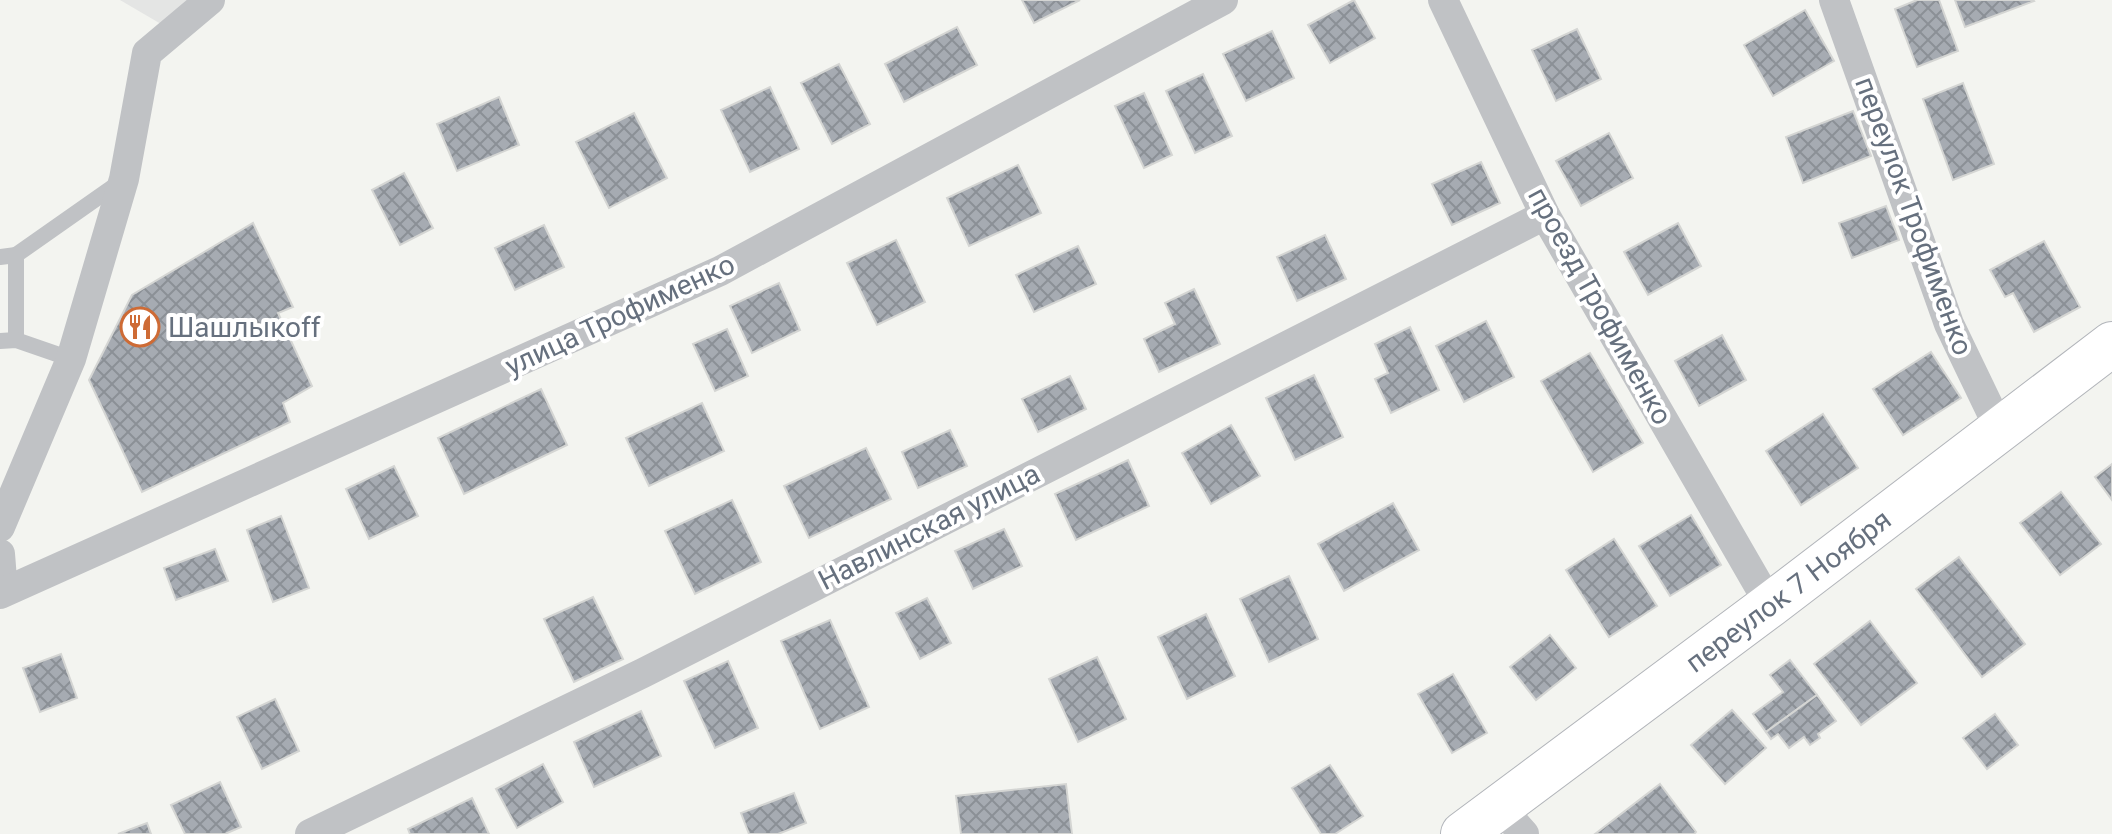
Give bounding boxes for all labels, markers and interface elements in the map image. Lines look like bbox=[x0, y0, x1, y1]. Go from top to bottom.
street label: переулок Трофименко bbox=[1848, 72, 1980, 360]
street label: проезд Трофименко bbox=[1521, 182, 1679, 430]
street label: улица Трофименко bbox=[500, 247, 740, 383]
restaurant icon: Шашлыкоff bbox=[119, 306, 161, 348]
place label: Шашлыкоff bbox=[168, 311, 321, 344]
street label: Навлинская улица bbox=[813, 457, 1045, 597]
street label: переулок 7 Ноября bbox=[1679, 502, 1897, 679]

